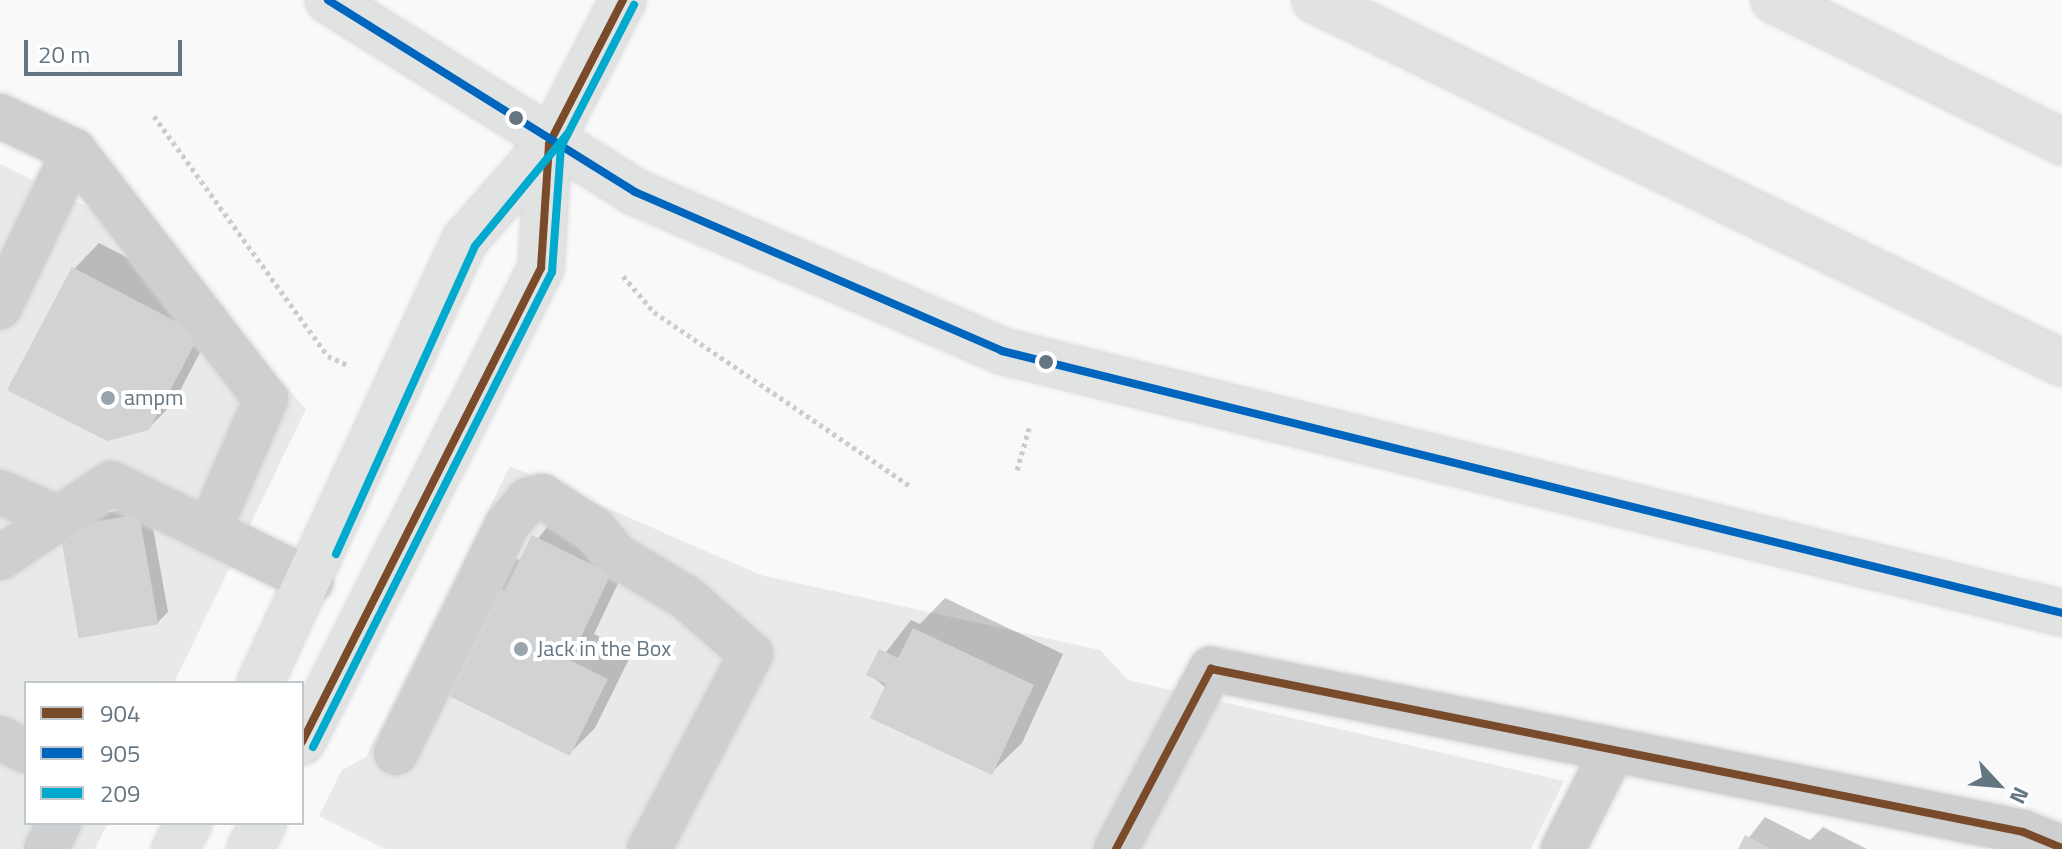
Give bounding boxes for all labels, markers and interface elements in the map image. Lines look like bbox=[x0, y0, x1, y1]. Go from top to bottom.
scale bar bbox=[28, 24, 186, 74]
text: 20 m bbox=[38, 36, 90, 72]
unlabelled marker bbox=[508, 110, 524, 126]
unlabelled marker bbox=[1038, 354, 1054, 370]
place label: ampm bbox=[124, 385, 183, 411]
marker: ampm bbox=[99, 389, 117, 407]
place label: Jack in the Box bbox=[537, 636, 671, 662]
marker: Jack in the Box bbox=[512, 640, 530, 658]
legend bbox=[24, 681, 304, 825]
text: 904 bbox=[100, 695, 140, 731]
text: 905 bbox=[100, 735, 140, 771]
north arrow bbox=[1958, 745, 2038, 825]
text: 209 bbox=[100, 775, 140, 811]
text: N bbox=[2001, 781, 2038, 810]

